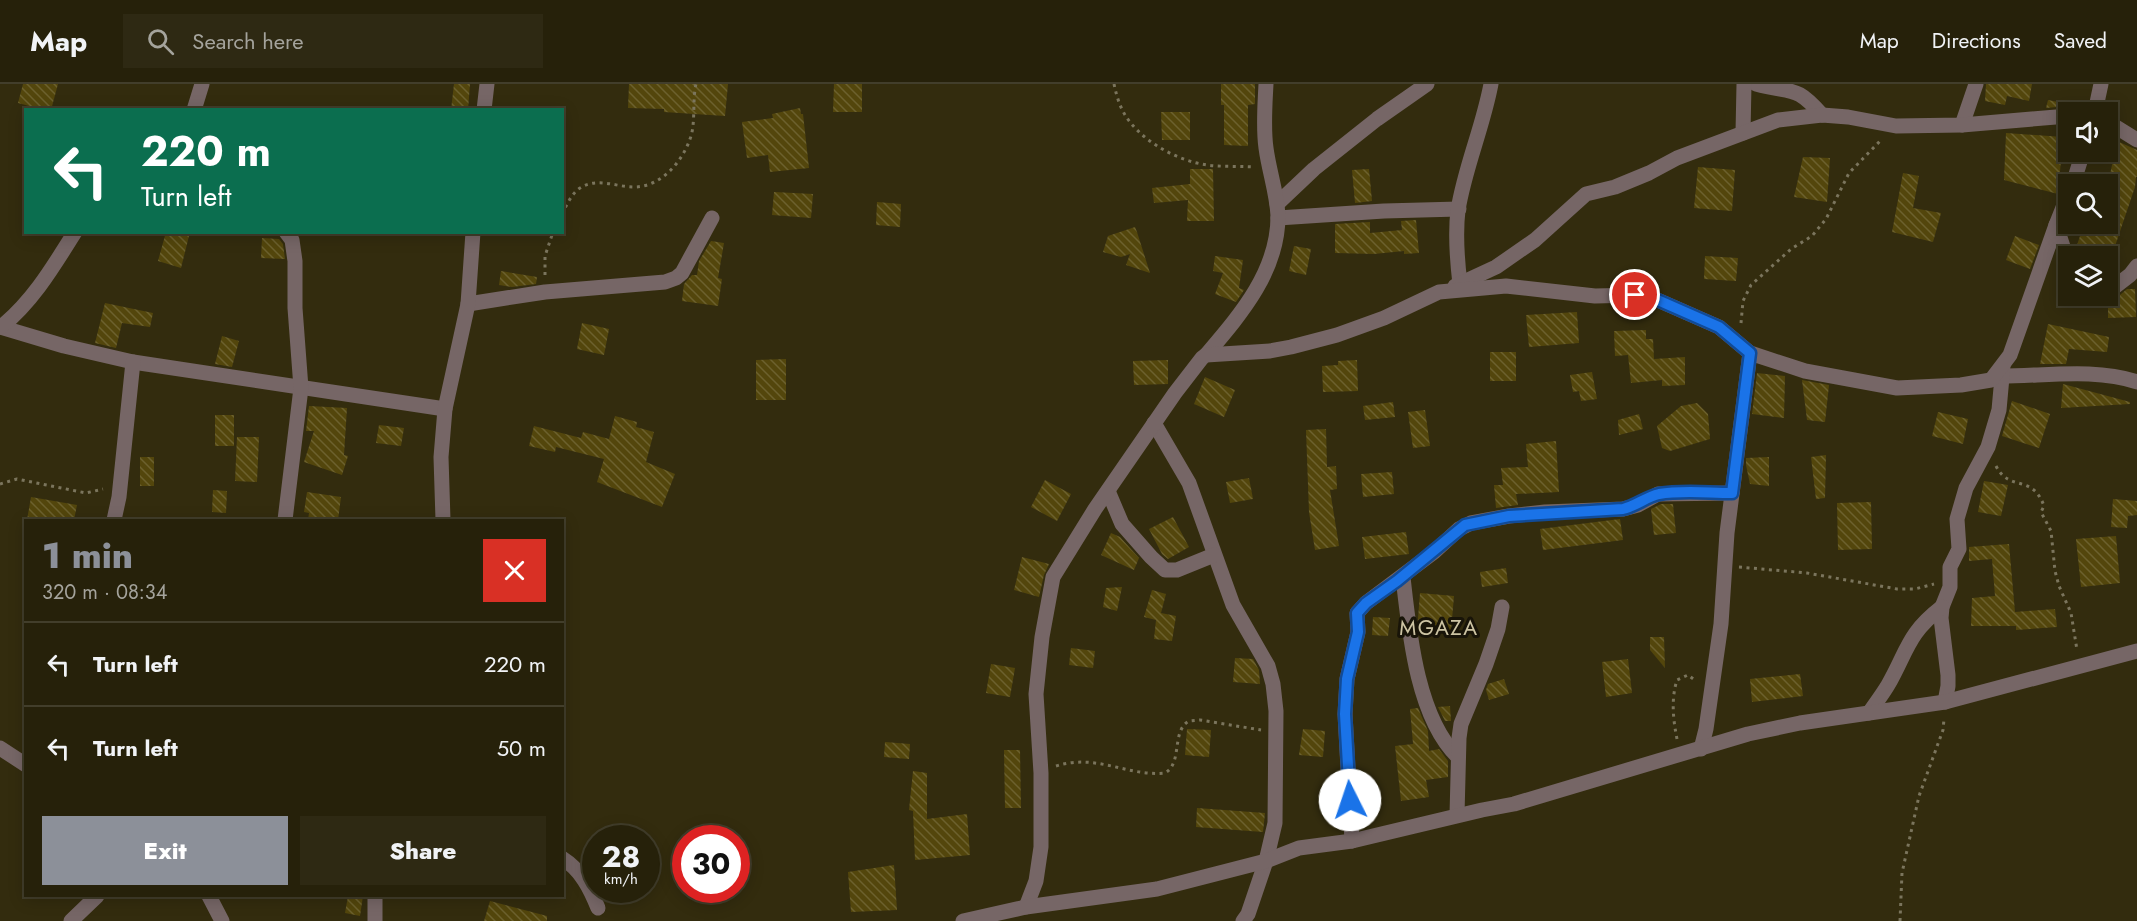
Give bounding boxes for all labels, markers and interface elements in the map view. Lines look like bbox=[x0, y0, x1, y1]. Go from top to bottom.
search box bbox=[123, 14, 543, 68]
text: Map bbox=[30, 21, 87, 62]
icon: search bbox=[144, 25, 177, 58]
text: Search here bbox=[192, 25, 304, 57]
text: Map bbox=[1860, 26, 1899, 56]
text: Directions bbox=[1932, 26, 2021, 56]
text: Saved bbox=[2054, 26, 2107, 56]
map controls bbox=[2058, 102, 2118, 306]
button: sound bbox=[2058, 102, 2118, 162]
text: 220 m bbox=[141, 121, 271, 182]
icon: left bbox=[42, 132, 120, 210]
button: search bbox=[2058, 174, 2118, 234]
text: Turn left bbox=[141, 177, 231, 216]
button: layers bbox=[2058, 246, 2118, 306]
pin bbox=[1609, 269, 1660, 320]
icon: arrive bbox=[1618, 278, 1651, 311]
text: 1 min bbox=[42, 529, 133, 581]
button: close bbox=[483, 539, 546, 602]
text: 320 m · 08:34 bbox=[42, 578, 167, 607]
district label: MGAZA bbox=[1399, 613, 1479, 643]
icon: left bbox=[42, 648, 75, 681]
text: Turn left bbox=[93, 648, 178, 680]
text: 220 m bbox=[484, 648, 546, 680]
icon: left bbox=[42, 732, 75, 765]
text: Turn left bbox=[93, 732, 178, 764]
text: 50 m bbox=[497, 732, 546, 764]
position arrow bbox=[1318, 768, 1382, 832]
button: Exit bbox=[42, 816, 288, 885]
button: Share bbox=[300, 816, 546, 885]
speed limit sign: 30 bbox=[672, 825, 750, 903]
text: 28 bbox=[602, 835, 640, 878]
text: km/h bbox=[604, 868, 638, 890]

